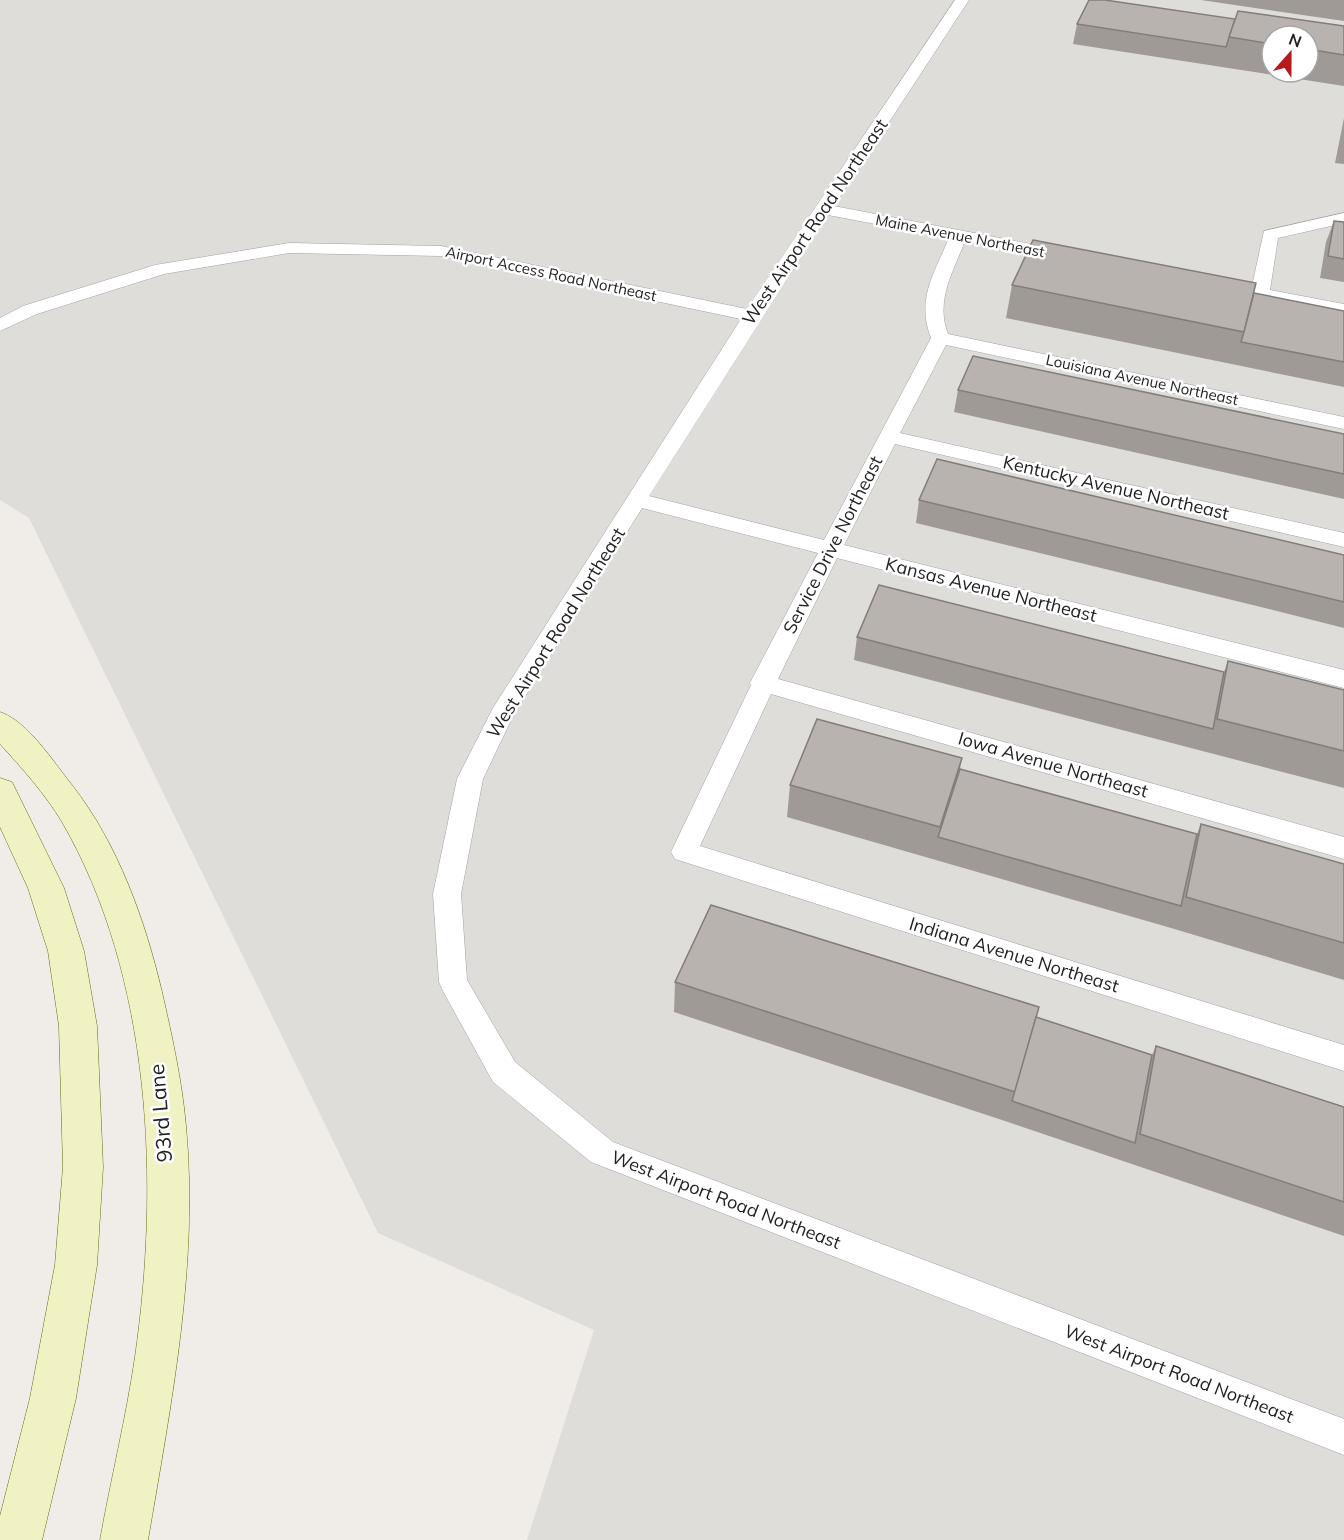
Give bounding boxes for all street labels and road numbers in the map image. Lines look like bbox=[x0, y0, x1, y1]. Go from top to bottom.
street label: West Airport Road Northeast bbox=[737, 114, 892, 329]
street label: Maine Avenue Northeast bbox=[874, 210, 1046, 261]
street label: Airport Access Road Northeast bbox=[444, 242, 658, 305]
street label: Louisiana Avenue Northeast bbox=[1044, 350, 1240, 409]
street label: Kentucky Avenue Northeast bbox=[1001, 450, 1231, 525]
street label: Service Drive Northeast bbox=[778, 452, 887, 638]
street label: West Airport Road Northeast bbox=[481, 523, 630, 742]
street label: Kansas Avenue Northeast bbox=[883, 552, 1099, 627]
street label: Iowa Avenue Northeast bbox=[956, 726, 1151, 803]
street label: Indiana Avenue Northeast bbox=[907, 912, 1122, 997]
street label: 93rd Lane bbox=[143, 1063, 177, 1163]
street label: West Airport Road Northeast bbox=[608, 1145, 844, 1254]
street label: West Airport Road Northeast bbox=[1061, 1319, 1297, 1428]

